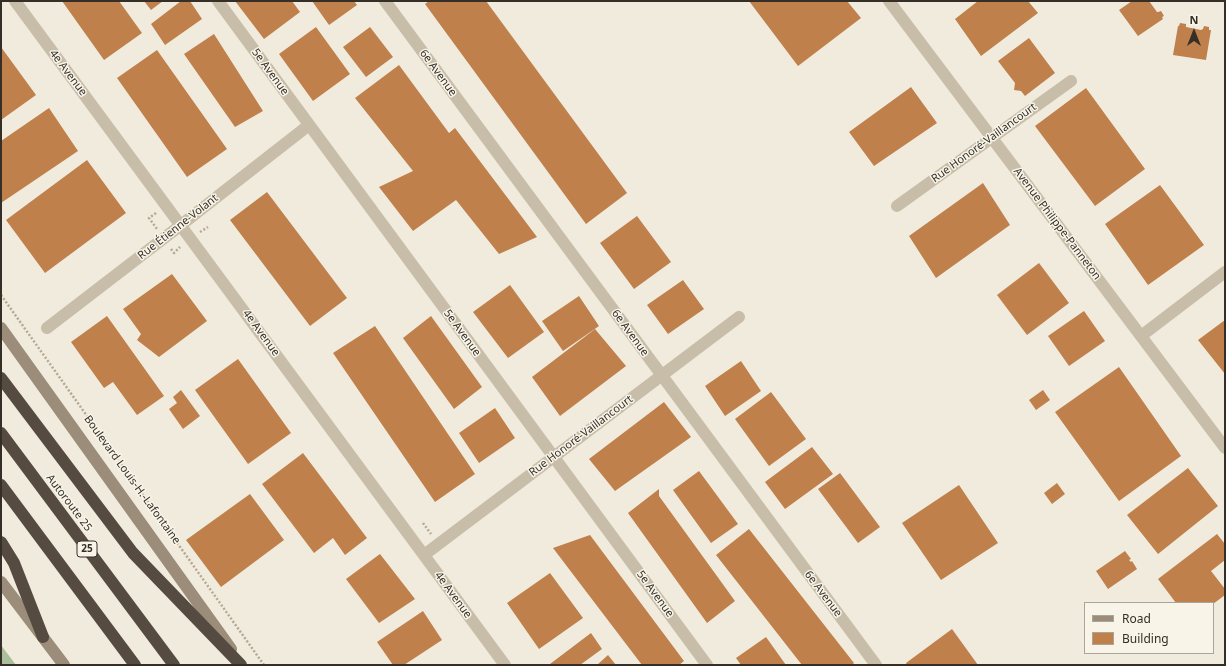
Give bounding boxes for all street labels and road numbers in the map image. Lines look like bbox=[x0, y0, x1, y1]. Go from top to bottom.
street label: 5e Avenue bbox=[249, 46, 291, 98]
street label: 4e Avenue bbox=[46, 47, 90, 99]
street label: 6e Avenue bbox=[417, 47, 459, 99]
street label: Rue Honoré-Vaillancourt bbox=[929, 101, 1039, 185]
street label: Avenue Philippe-Panneton bbox=[1011, 165, 1103, 283]
street label: Rue Étienne-Volant bbox=[135, 192, 221, 262]
street label: 4e Avenue bbox=[240, 307, 282, 359]
street label: 5e Avenue bbox=[441, 307, 483, 359]
street label: 6e Avenue bbox=[609, 307, 651, 359]
street label: Rue Honoré-Vaillancourt bbox=[527, 393, 635, 479]
street label: Boulevard Louis-H.-Lafontaine bbox=[81, 413, 183, 547]
street label: Autoroute 25 bbox=[43, 472, 95, 534]
road number: 25 bbox=[77, 541, 97, 557]
street label: 5e Avenue bbox=[634, 568, 676, 620]
street label: 6e Avenue bbox=[801, 568, 845, 620]
street label: 4e Avenue bbox=[432, 569, 474, 621]

